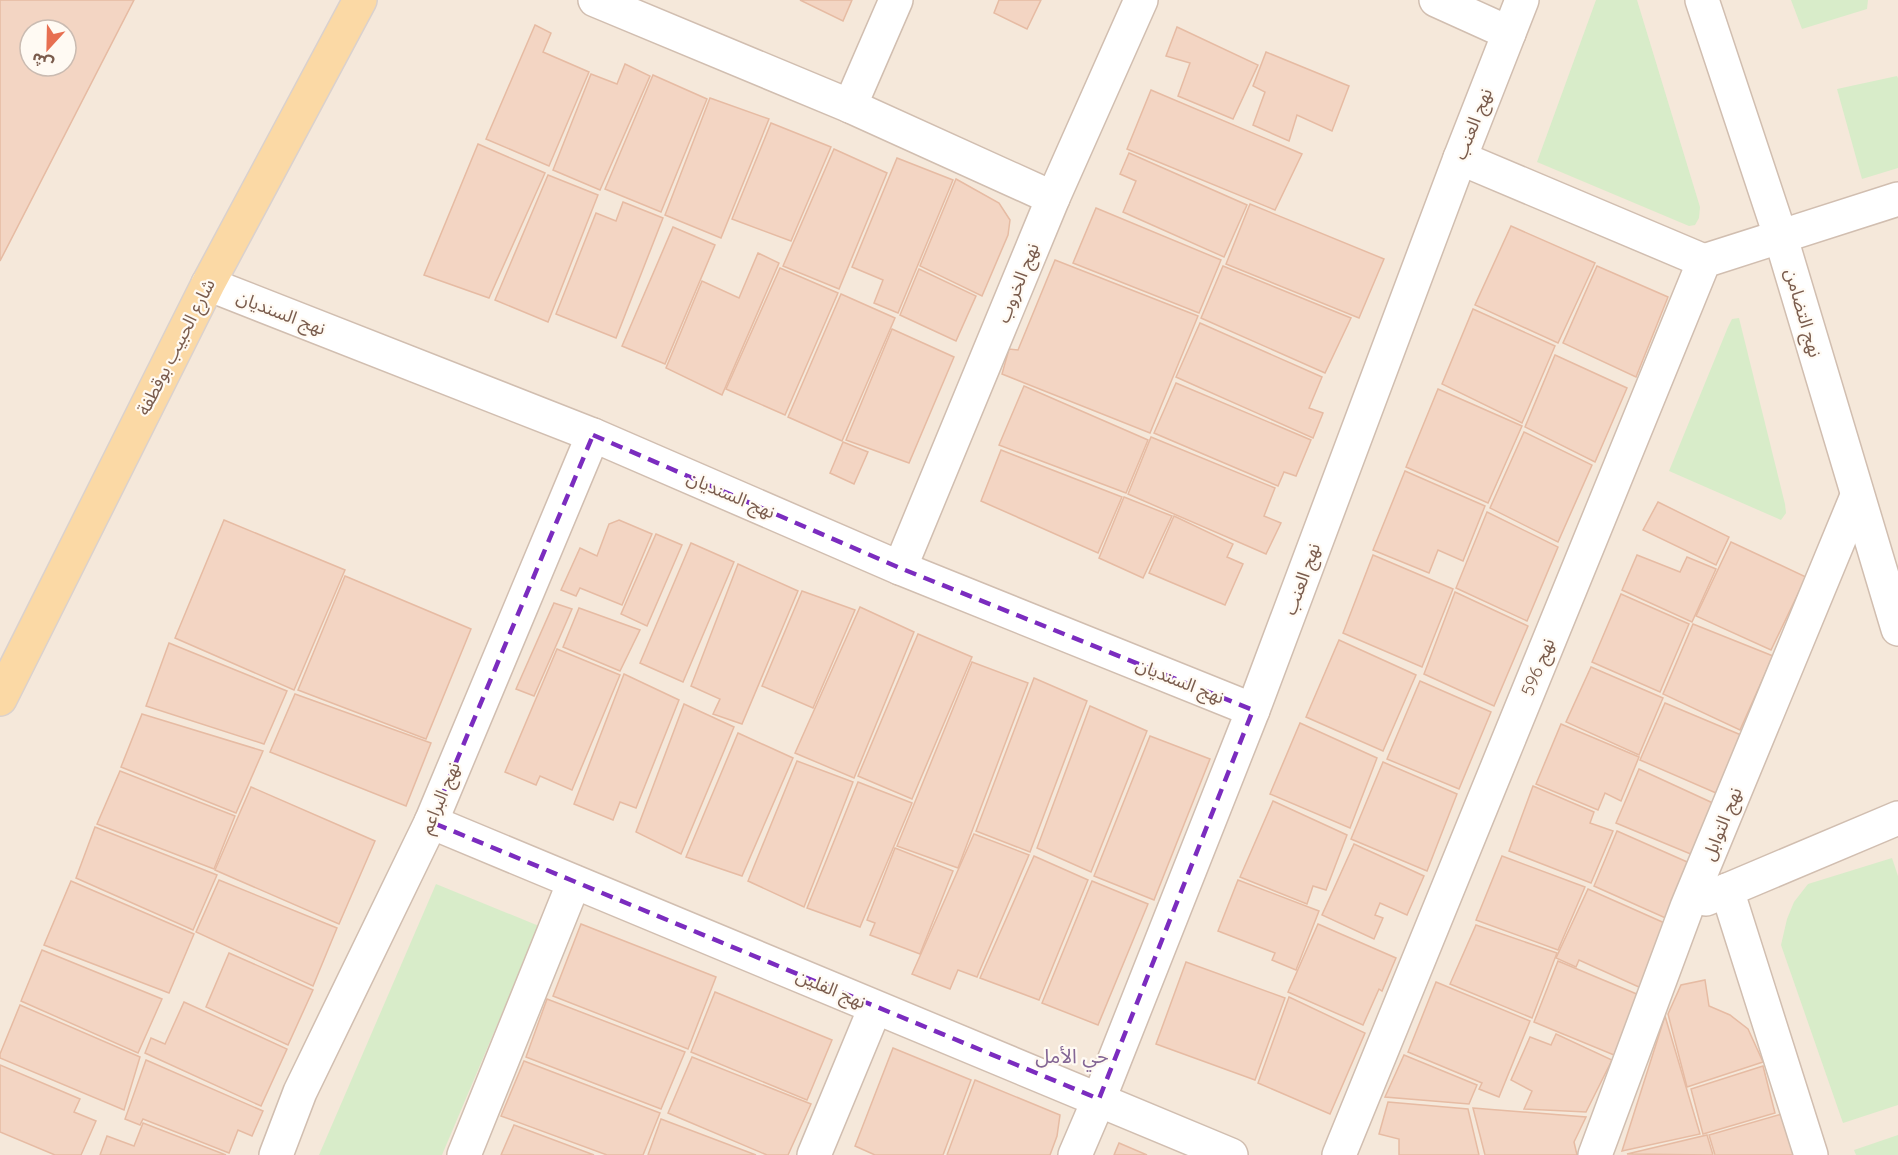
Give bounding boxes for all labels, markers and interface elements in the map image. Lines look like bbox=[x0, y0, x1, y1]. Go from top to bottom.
north arrow bbox=[18, 18, 78, 78]
text: ش bbox=[28, 49, 56, 75]
street label: نهج العنب bbox=[1448, 85, 1499, 164]
street label: نهج الخروب bbox=[991, 240, 1046, 327]
street label: نهج التضامن bbox=[1778, 266, 1827, 360]
street label: شارع الحبيب بوقطفة bbox=[131, 275, 222, 420]
street label: نهج السنديان bbox=[233, 285, 329, 342]
street label: نهج السنديان bbox=[683, 466, 779, 525]
street label: نهج العنب bbox=[1278, 540, 1327, 619]
street label: نهج 596 bbox=[1516, 635, 1561, 700]
street label: نهج السنديان bbox=[1132, 652, 1228, 711]
street label: نهج البراعم bbox=[414, 758, 467, 838]
street label: نهج التوابل bbox=[1696, 784, 1748, 865]
street label: نهج الفلين bbox=[792, 964, 870, 1015]
district label: حي الأمل bbox=[1035, 1043, 1109, 1072]

